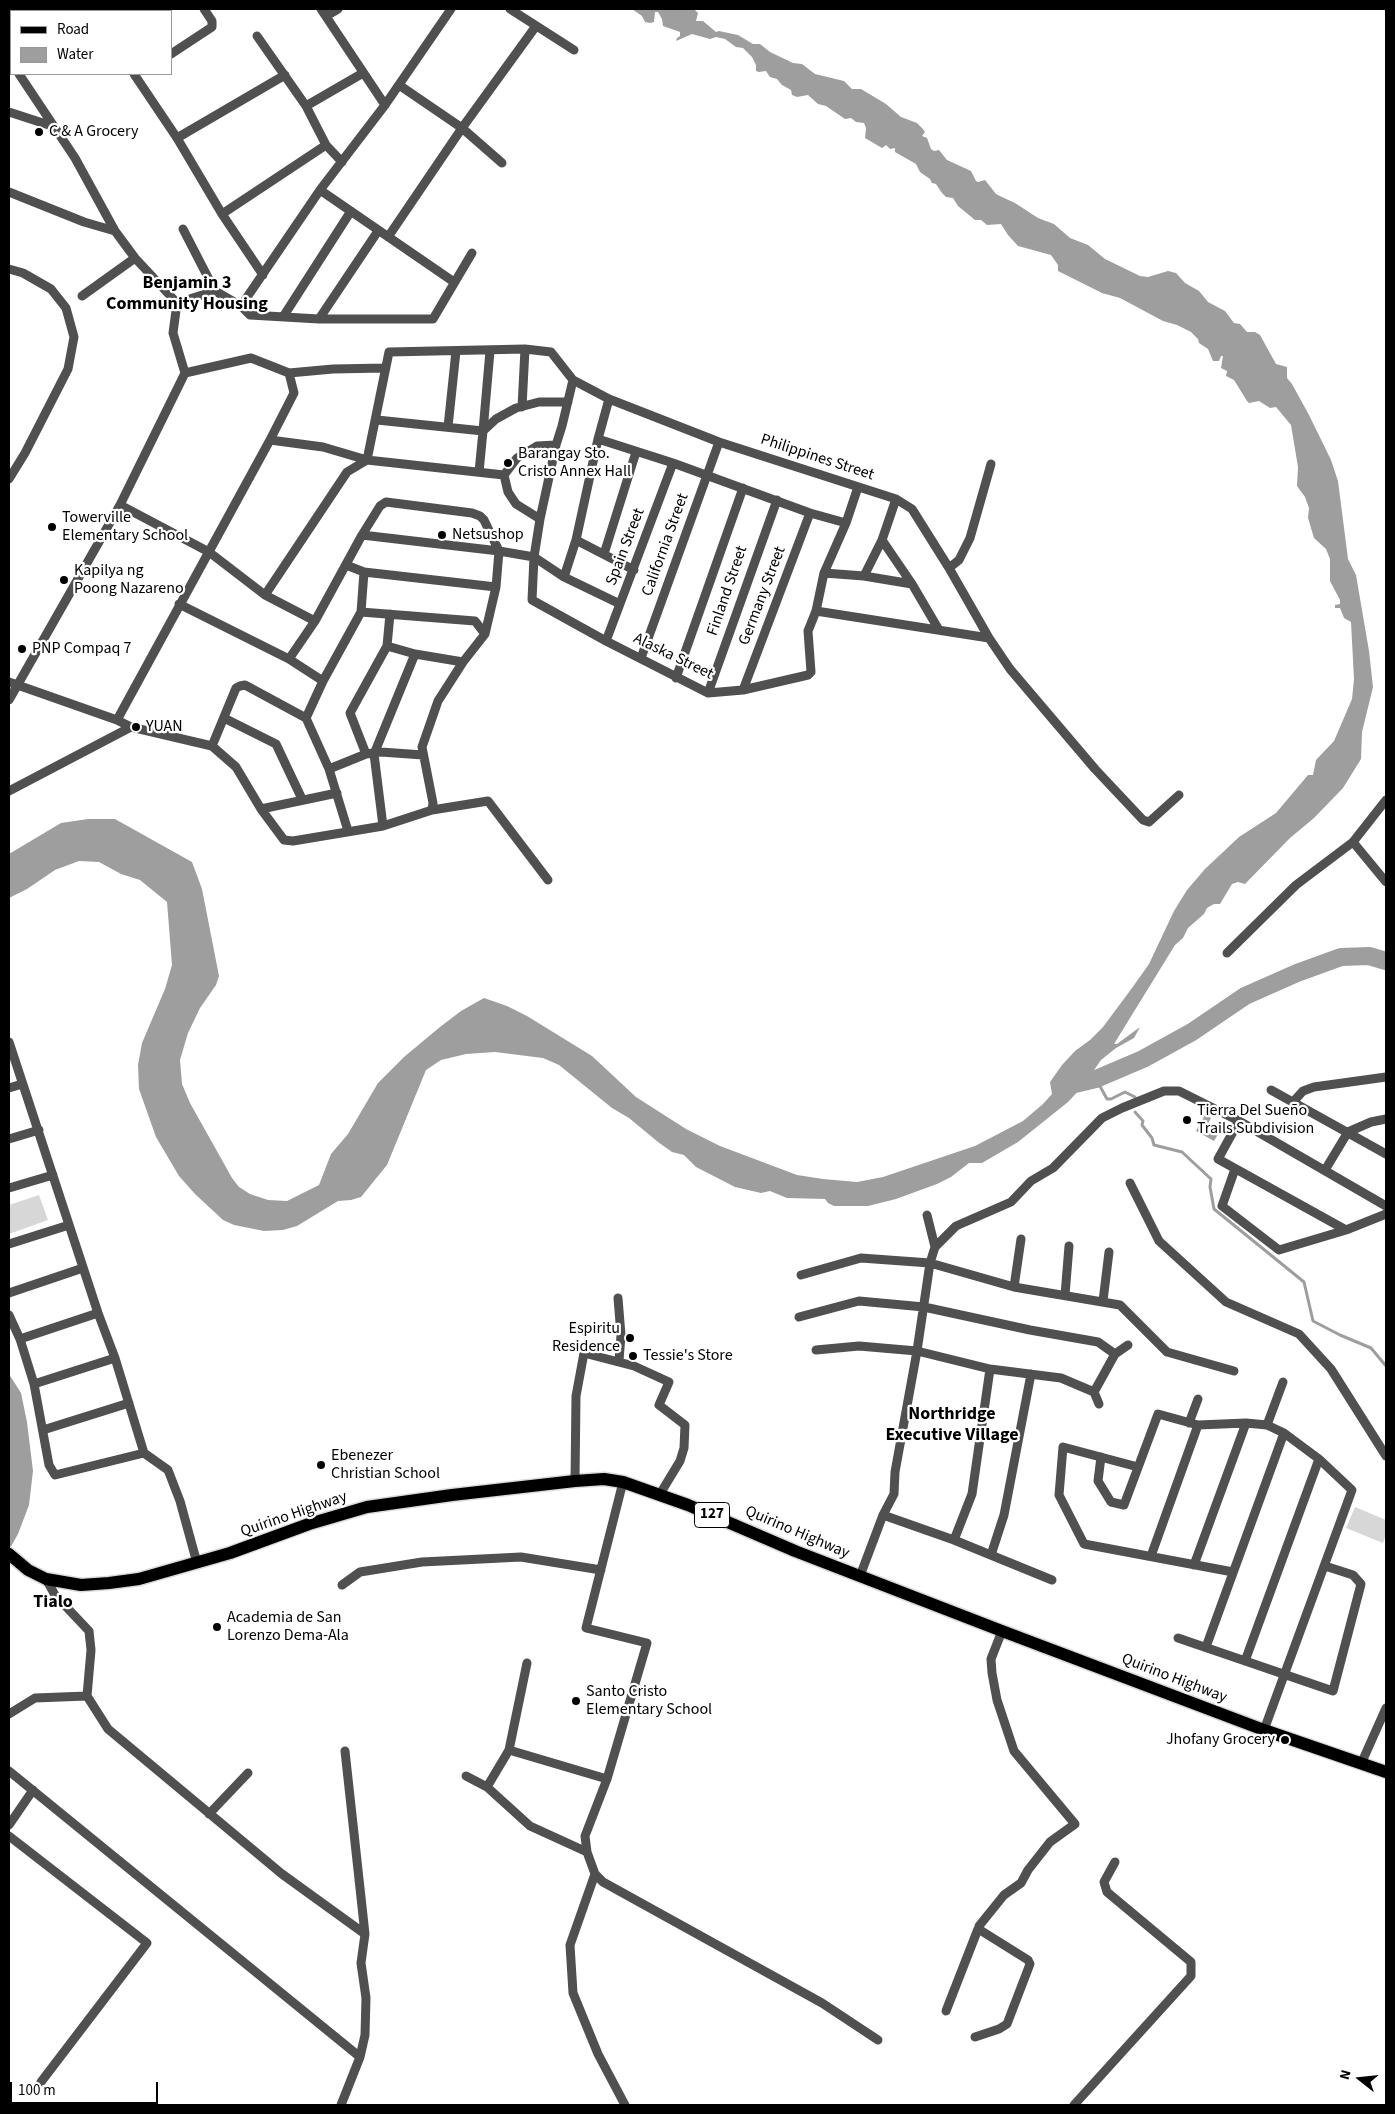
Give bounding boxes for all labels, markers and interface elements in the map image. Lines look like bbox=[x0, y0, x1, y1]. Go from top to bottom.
legend bbox=[10, 10, 172, 75]
text: Road bbox=[57, 19, 89, 40]
text: Water bbox=[57, 44, 93, 65]
place label: C & A Grocery bbox=[49, 122, 138, 142]
marker: C & A Grocery bbox=[33, 126, 45, 138]
district label: Benjamin 3 Community Housing bbox=[106, 273, 268, 316]
street label: Philippines Street bbox=[758, 431, 876, 485]
place label: Barangay Sto. Cristo Annex Hall bbox=[518, 444, 631, 482]
marker: Barangay Sto. Cristo Annex Hall bbox=[502, 457, 514, 469]
street label: California Street bbox=[639, 491, 693, 599]
street label: Spain Street bbox=[602, 506, 650, 588]
place label: Towerville Elementary School bbox=[62, 508, 188, 546]
marker: Towerville Elementary School bbox=[46, 521, 58, 533]
place label: Netsushop bbox=[452, 525, 524, 545]
marker: Netsushop bbox=[436, 529, 448, 541]
street label: Finland Street bbox=[704, 544, 752, 638]
street label: Germany Street bbox=[735, 544, 791, 648]
place label: Kapilya ng Poong Nazareno bbox=[74, 561, 184, 599]
marker: Kapilya ng Poong Nazareno bbox=[58, 574, 70, 586]
street label: Alaska Street bbox=[630, 629, 716, 685]
place label: PNP Compaq 7 bbox=[32, 639, 131, 659]
marker: PNP Compaq 7 bbox=[16, 643, 28, 655]
place label: YUAN bbox=[146, 717, 183, 737]
marker: YUAN bbox=[130, 721, 142, 733]
place label: Tierra Del Sueño Trails Subdivision bbox=[1197, 1101, 1314, 1139]
marker: Tierra Del Sueño Trails Subdivision bbox=[1181, 1114, 1193, 1126]
place label: Espiritu Residence bbox=[552, 1319, 620, 1357]
marker: Espiritu Residence bbox=[624, 1332, 636, 1344]
place label: Tessie's Store bbox=[643, 1346, 733, 1366]
marker: Tessie's Store bbox=[627, 1350, 639, 1362]
district label: Northridge Executive Village bbox=[885, 1404, 1019, 1446]
place label: Ebenezer Christian School bbox=[331, 1446, 440, 1484]
marker: Ebenezer Christian School bbox=[315, 1459, 327, 1471]
street label: Quirino Highway bbox=[238, 1488, 350, 1542]
road number: 127 bbox=[694, 1502, 730, 1528]
street label: Quirino Highway bbox=[742, 1502, 852, 1564]
district label: Tialo bbox=[33, 1592, 73, 1614]
place label: Academia de San Lorenzo Dema-Ala bbox=[227, 1608, 349, 1646]
marker: Academia de San Lorenzo Dema-Ala bbox=[211, 1621, 223, 1633]
street label: Quirino Highway bbox=[1119, 1650, 1229, 1708]
place label: Santo Cristo Elementary School bbox=[586, 1682, 712, 1720]
marker: Santo Cristo Elementary School bbox=[570, 1695, 582, 1707]
place label: Jhofany Grocery bbox=[1166, 1730, 1275, 1750]
marker: Jhofany Grocery bbox=[1279, 1734, 1291, 1746]
north arrow bbox=[1335, 2054, 1385, 2104]
text: N bbox=[1335, 2068, 1356, 2082]
scale bar bbox=[12, 2072, 160, 2104]
text: 100 m bbox=[18, 2080, 56, 2101]

